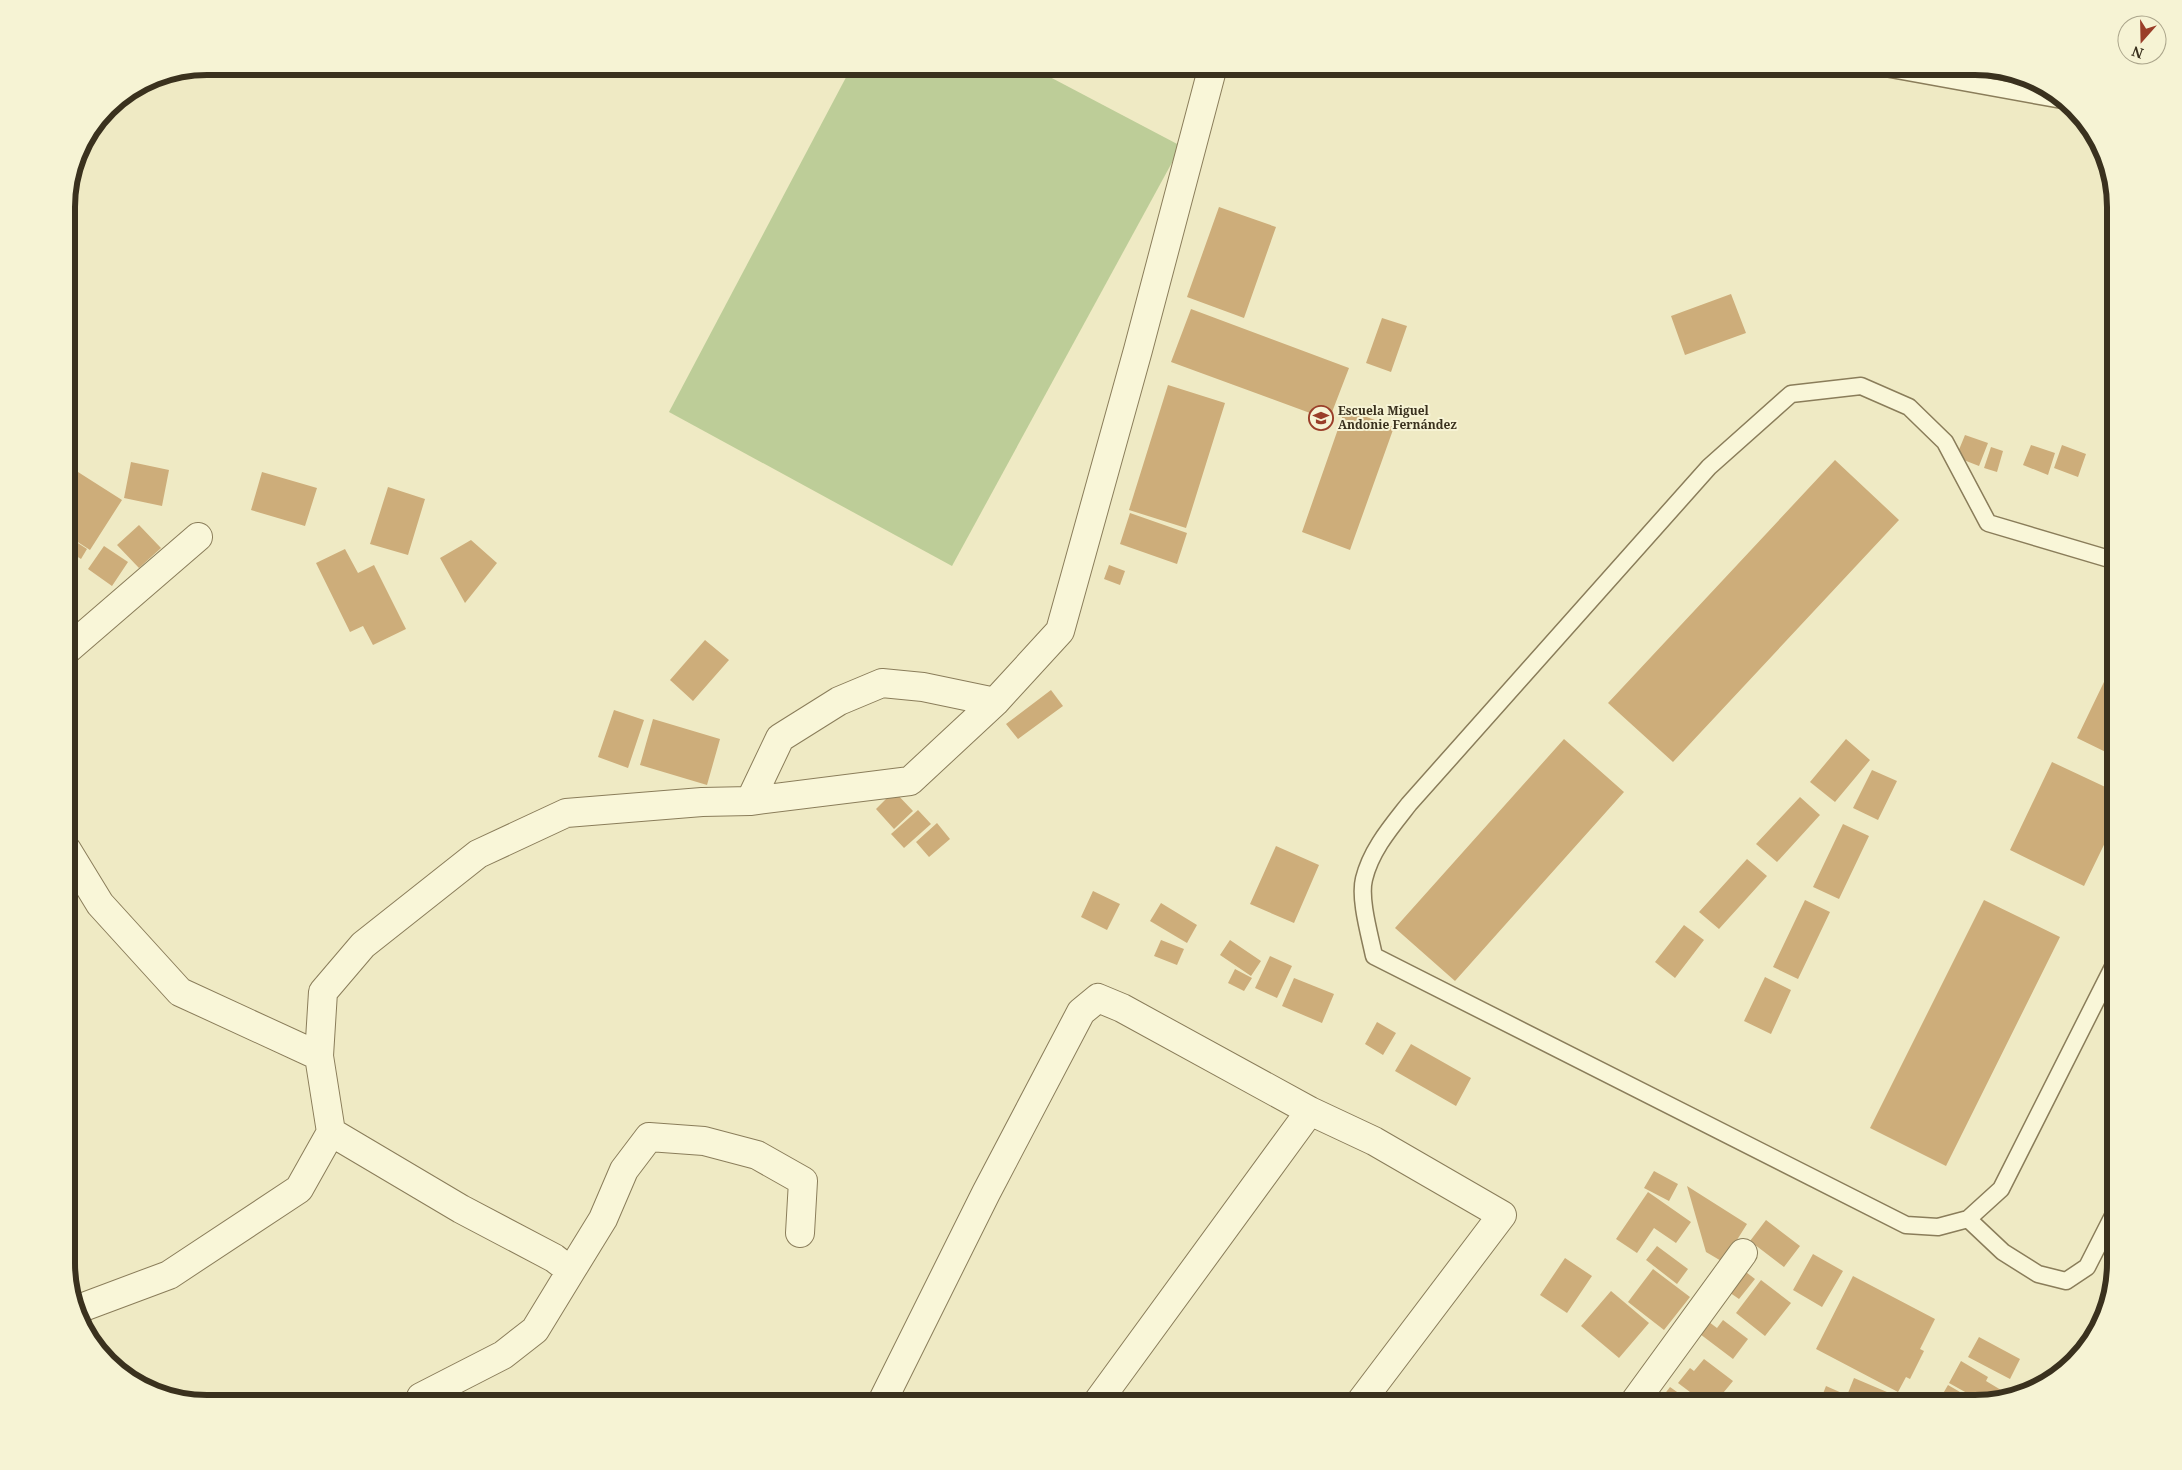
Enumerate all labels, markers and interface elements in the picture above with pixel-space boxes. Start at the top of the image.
north arrow [2117,15,2167,65]
text: N [2129,42,2146,64]
place label: Escuela Miguel Andonie Fernández [1338,402,1457,433]
school or university icon: Escuela Miguel Andonie Fernández [1308,405,1334,431]

